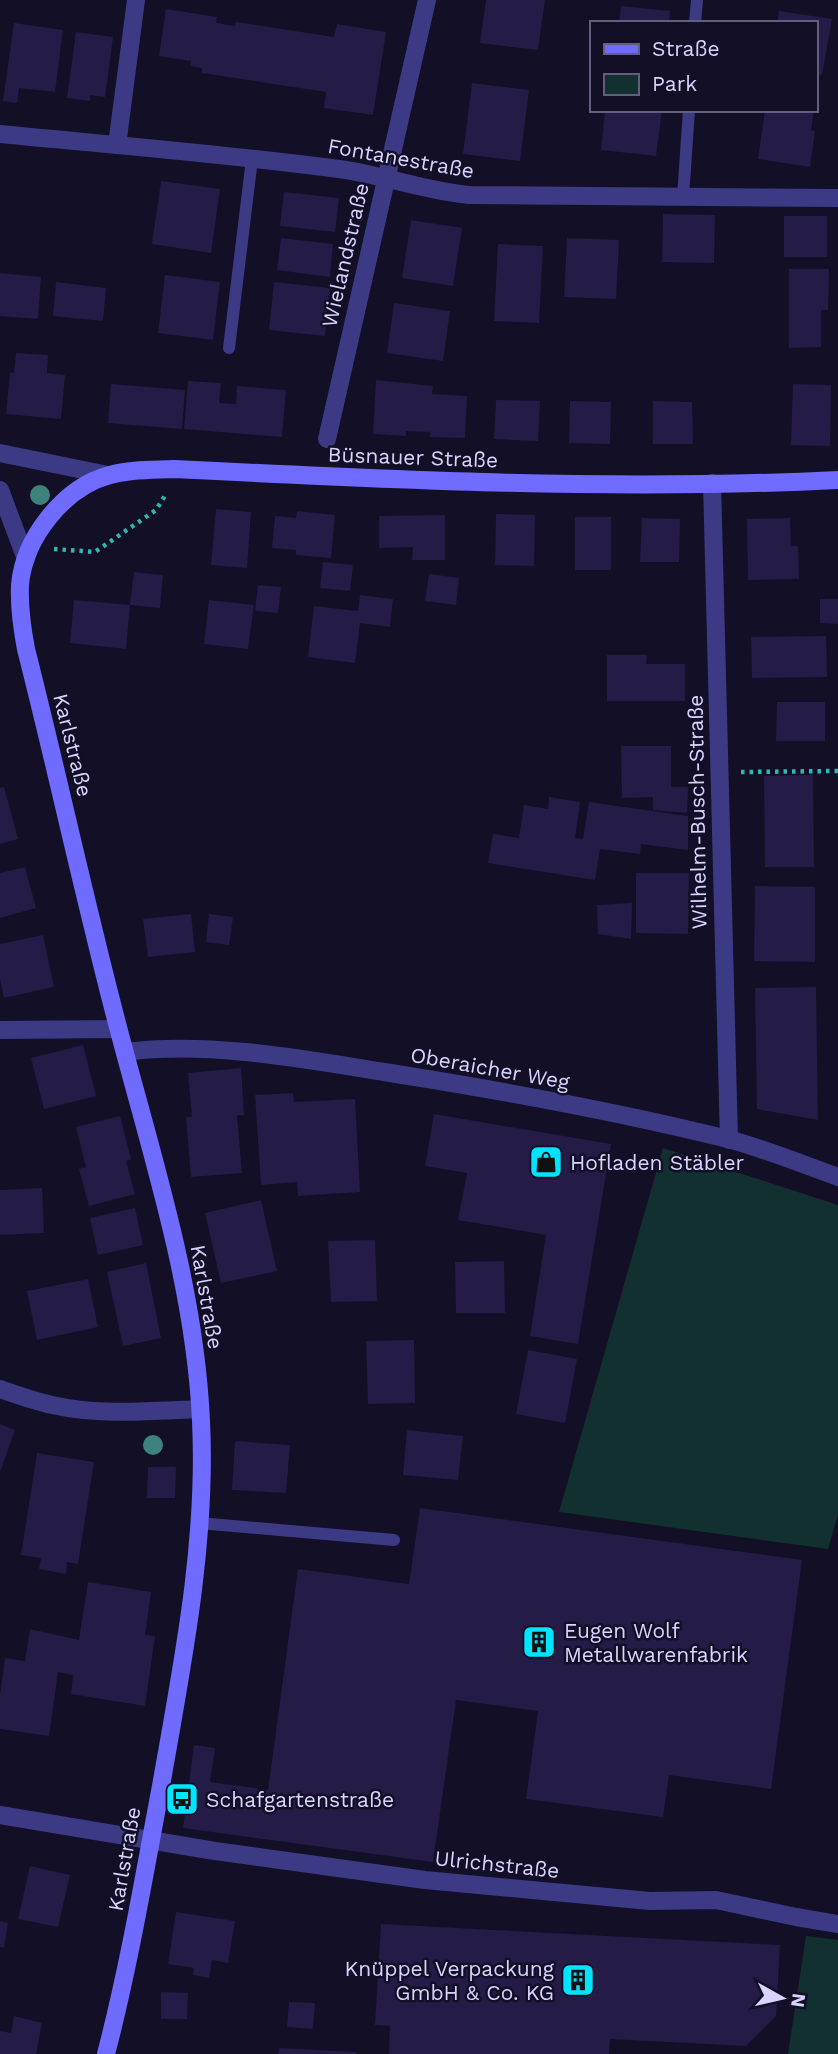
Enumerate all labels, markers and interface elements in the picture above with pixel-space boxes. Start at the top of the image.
legend [590,21,817,112]
text: Straße [652,36,720,61]
text: Park [652,71,697,96]
street label: Fontanestraße [326,133,476,183]
street label: Wielandstraße [316,180,374,330]
street label: Büsnauer Straße [327,442,499,472]
street label: Karlstraße [48,691,98,799]
street label: Wilhelm-Busch-Straße [682,694,712,930]
street label: Oberaicher Weg [409,1042,572,1094]
shop icon: Hofladen Stäbler [527,1143,565,1181]
place label: Hofladen Stäbler [570,1150,745,1175]
street label: Karlstraße [186,1243,228,1351]
place label: Eugen Wolf Metallwarenfabrik [564,1618,748,1667]
building icon: Eugen Wolf Metallwarenfabrik [520,1623,558,1661]
bus stop icon: Schafgartenstraße [163,1780,201,1818]
place label: Schafgartenstraße [206,1787,394,1812]
street label: Karlstraße [103,1805,145,1913]
street label: Ulrichstraße [433,1845,561,1883]
place label: Knüppel Verpackung GmbH & Co. KG [345,1956,555,2005]
building icon: Knüppel Verpackung GmbH & Co. KG [559,1961,597,1999]
north arrow [747,1963,817,2033]
text: N [786,1992,811,2009]

